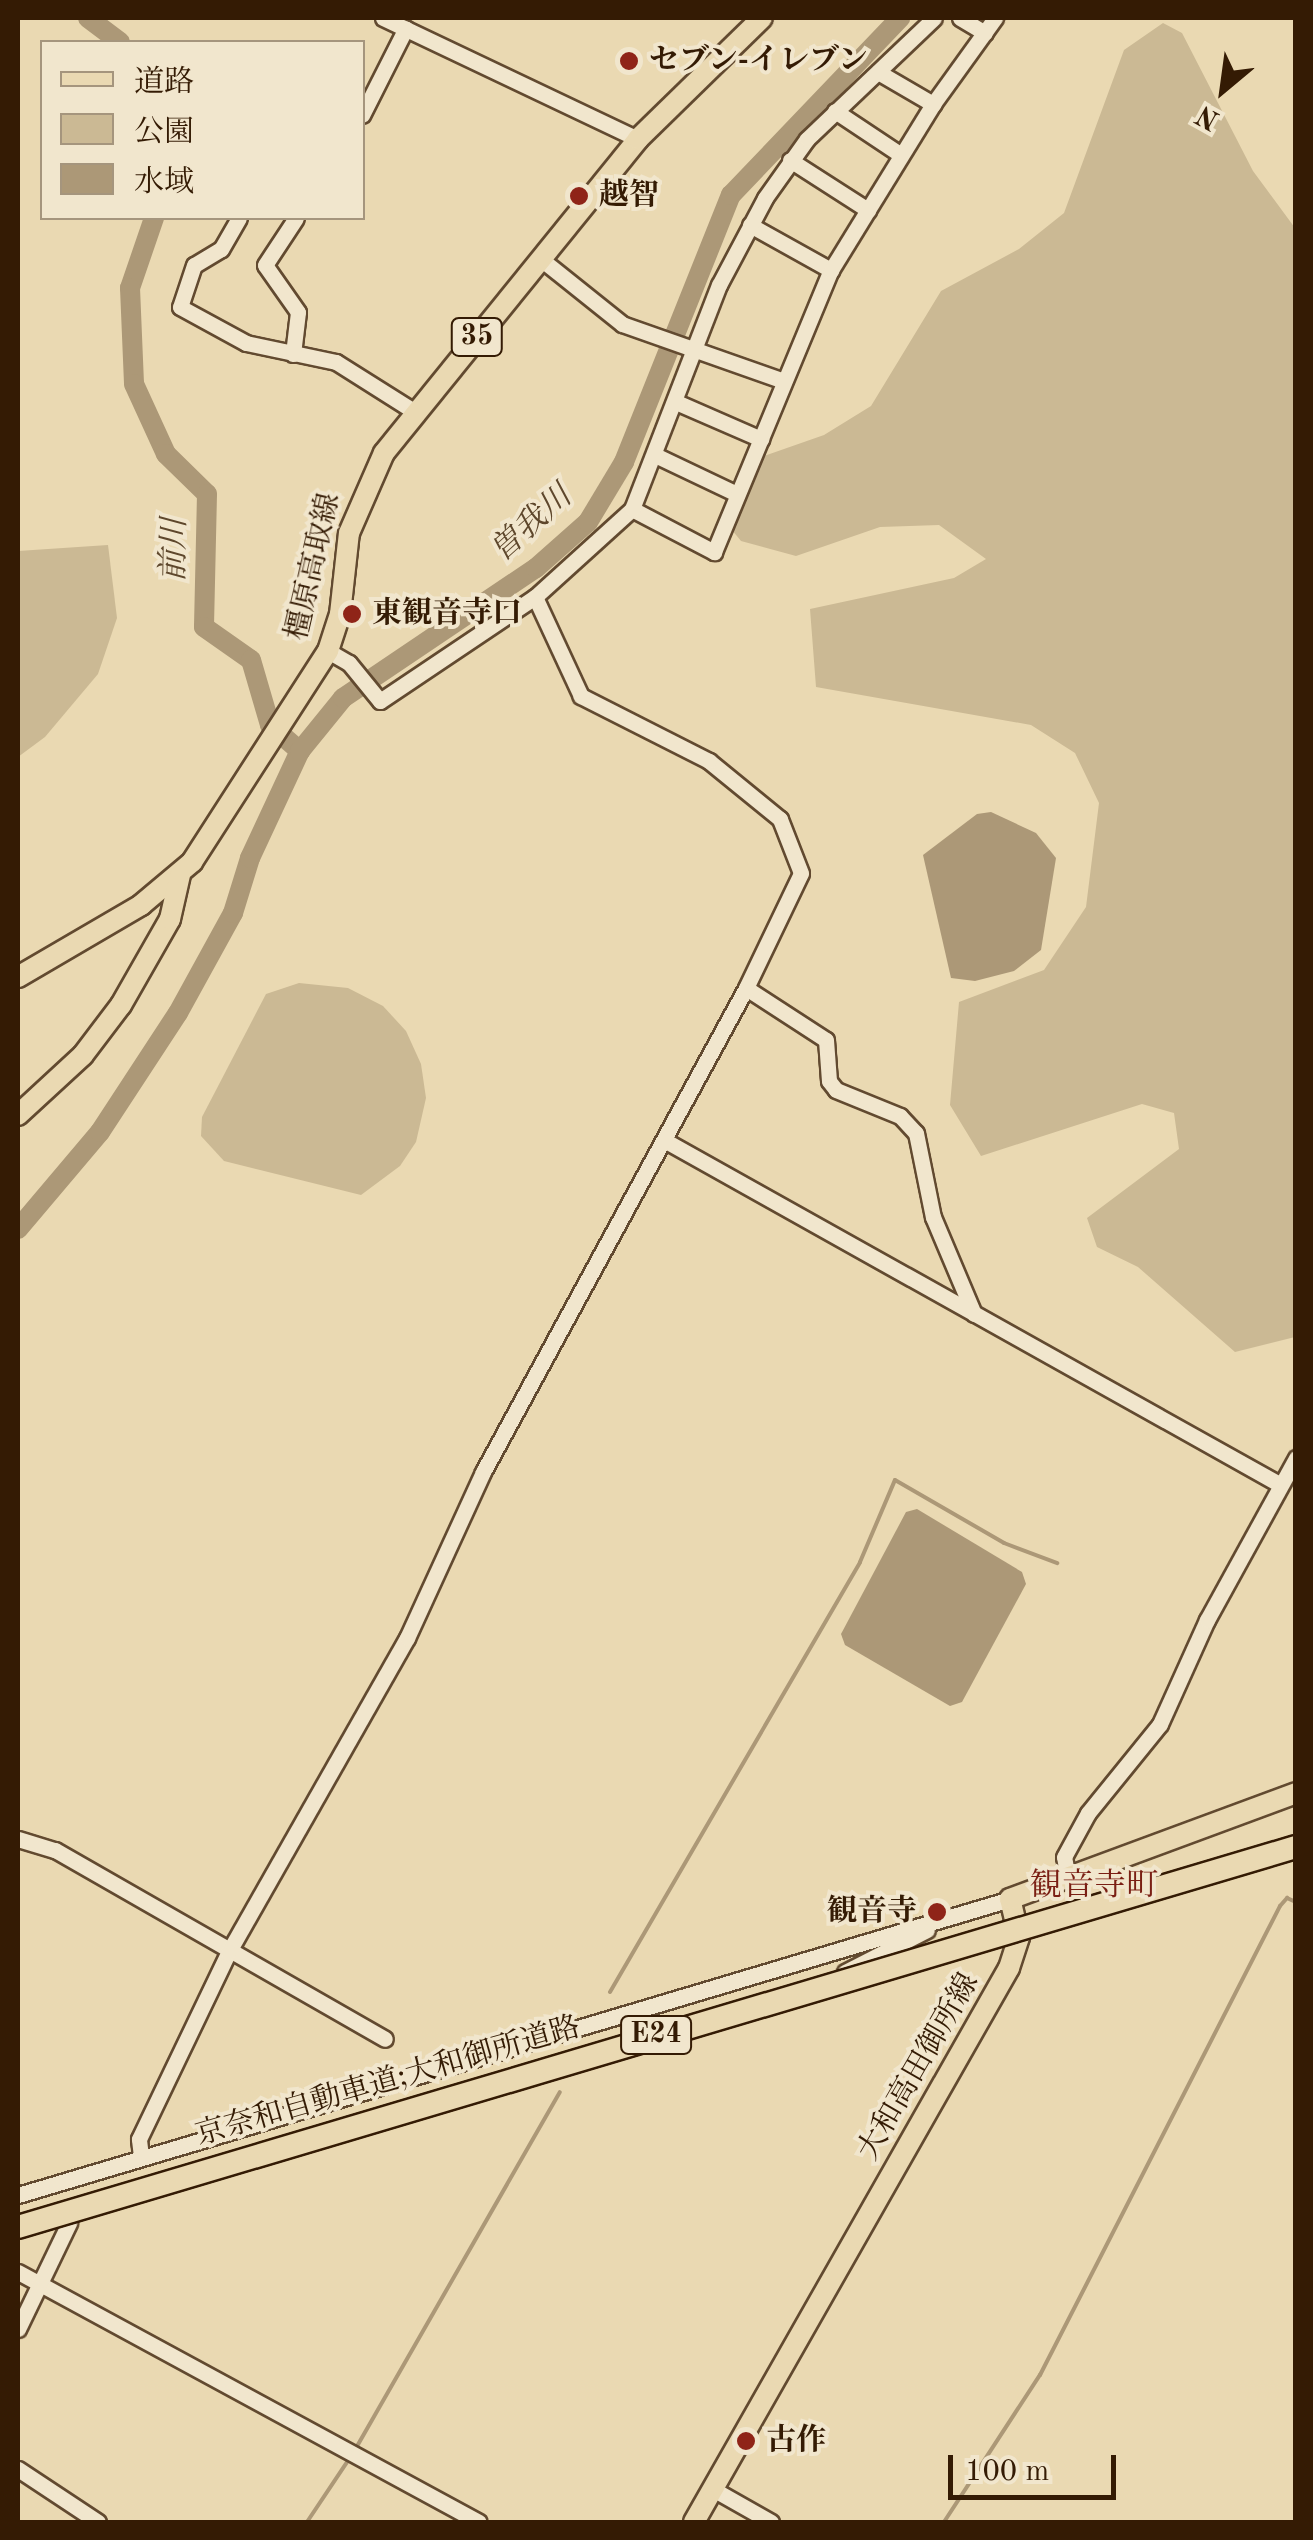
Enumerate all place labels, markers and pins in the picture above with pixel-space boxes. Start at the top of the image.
place label: セブン-イレブン [649,43,870,79]
marker: セブン-イレブン [618,50,640,72]
place label: 越智 [599,178,659,214]
marker: 越智 [568,185,590,207]
place label: 東観音寺口 [372,596,522,632]
marker: 東観音寺口 [341,603,363,625]
place label: 観音寺 [827,1894,917,1930]
marker: 観音寺 [926,1901,948,1923]
place label: 古作 [766,2423,826,2459]
marker: 古作 [735,2430,757,2452]

